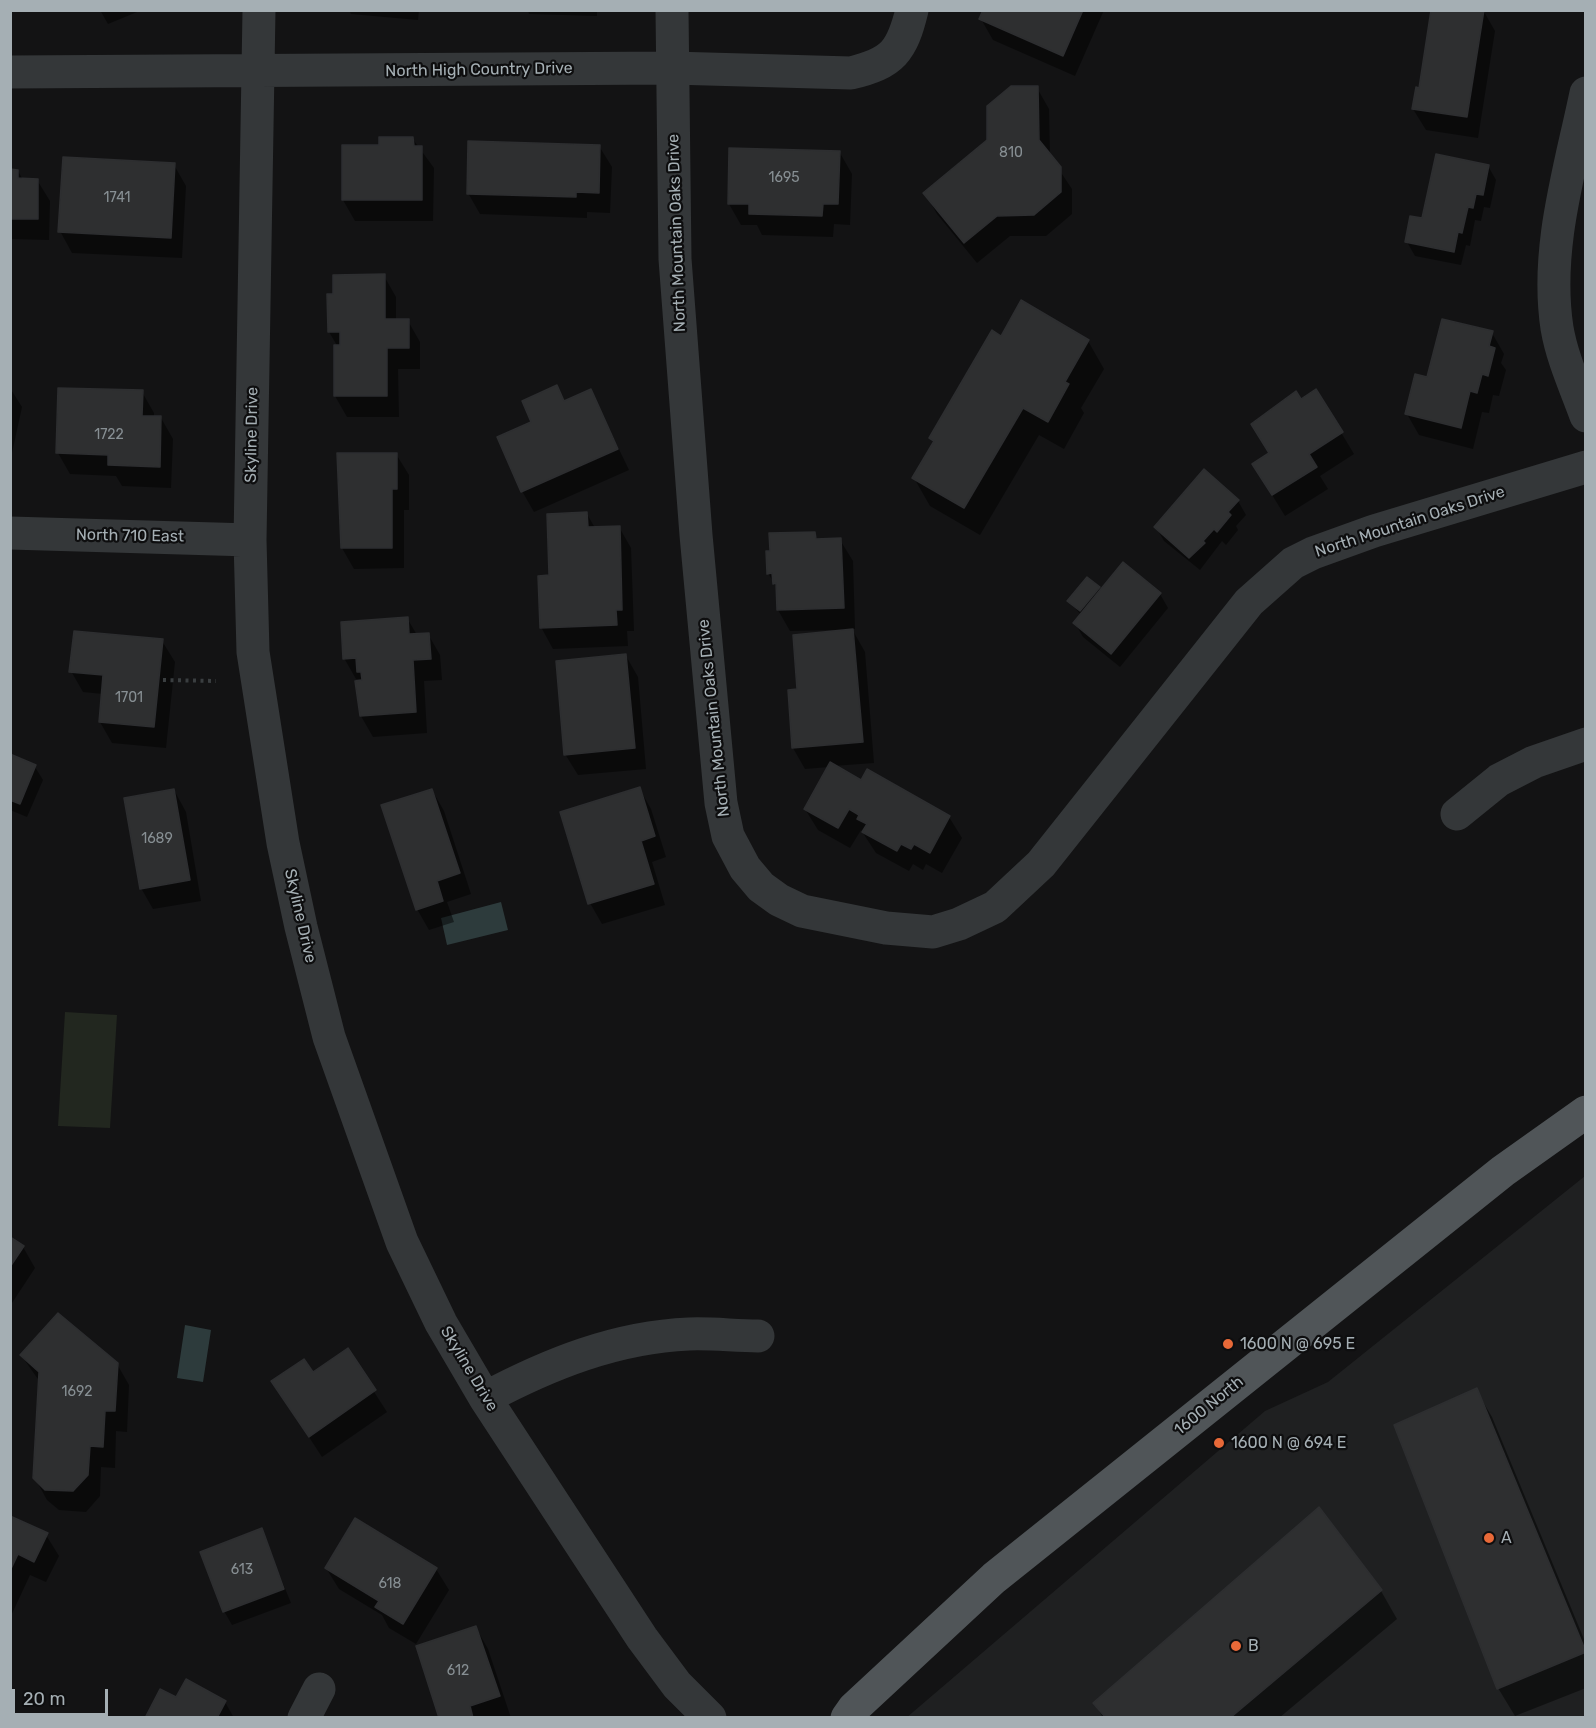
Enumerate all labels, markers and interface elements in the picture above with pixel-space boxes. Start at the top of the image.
street label: North High Country Drive [385,59,573,81]
street label: North Mountain Oaks Drive [664,134,690,332]
house number: 810 [999,145,1023,161]
house number: 1695 [768,170,800,186]
house number: 1741 [103,190,131,206]
street label: Skyline Drive [242,387,262,483]
house number: 1722 [94,427,124,443]
street label: North Mountain Oaks Drive [1313,482,1507,562]
street label: North 710 East [76,525,184,547]
street label: North Mountain Oaks Drive [694,618,734,818]
house number: 1701 [115,690,143,706]
house number: 1689 [141,831,173,847]
street label: Skyline Drive [280,867,320,965]
street label: Skyline Drive [436,1323,502,1415]
place label: 1600 N @ 695 E [1240,1334,1355,1354]
marker: 1600 N @ 695 E [1221,1337,1235,1351]
street label: 1600 North [1171,1372,1247,1440]
house number: 1692 [62,1384,92,1400]
place label: 1600 N @ 694 E [1231,1433,1346,1453]
marker: 1600 N @ 694 E [1212,1436,1226,1450]
place label: A [1501,1528,1512,1548]
marker: A [1482,1531,1496,1545]
house number: 613 [231,1562,253,1578]
house number: 618 [378,1576,402,1592]
place label: B [1248,1636,1259,1656]
marker: B [1229,1639,1243,1653]
house number: 612 [447,1663,469,1679]
scale bar [15,1677,111,1715]
text: 20 m [23,1688,65,1710]

